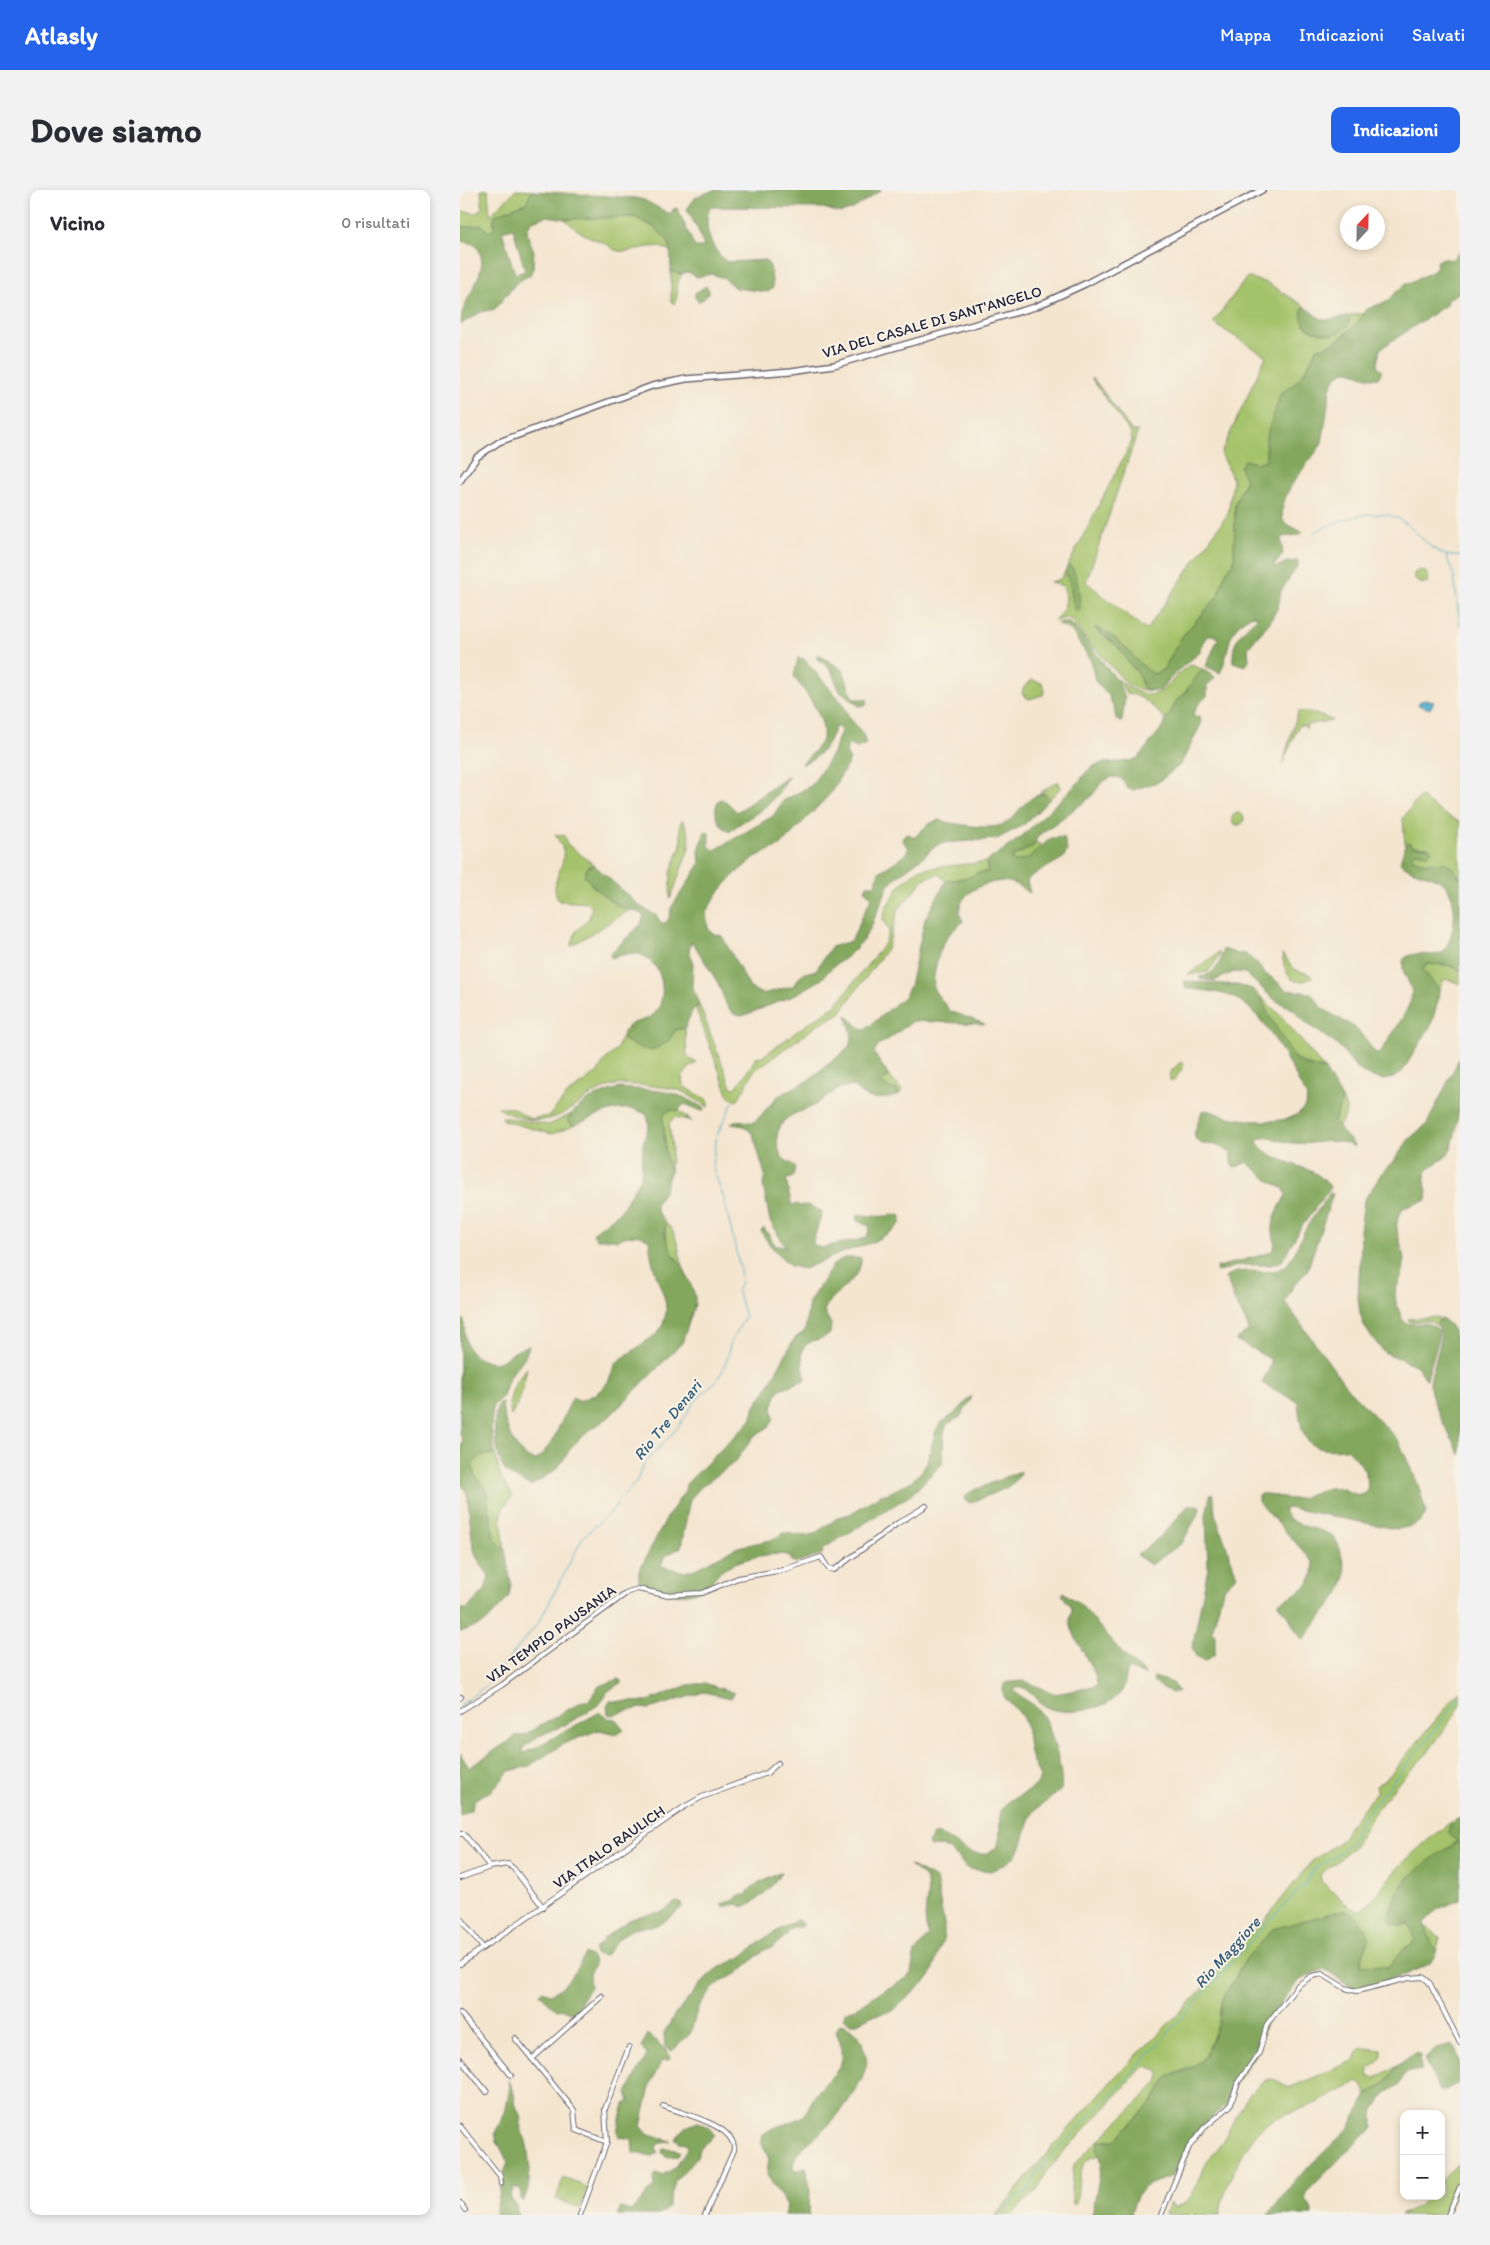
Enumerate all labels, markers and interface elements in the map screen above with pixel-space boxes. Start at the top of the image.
text: Atlasly [25,21,98,50]
text: Mappa [1220,24,1271,46]
text: Indicazioni [1299,24,1384,46]
text: Salvati [1412,24,1465,46]
button: Indicazioni [1331,107,1460,153]
text: Dove siamo [30,109,202,151]
north arrow [1340,205,1385,250]
text: Vicino [50,210,105,235]
text: 0 risultati [341,213,410,232]
street label: VIA DEL CASALE DI SANT'ANGELO [820,282,1044,362]
water label: Rio Tre Denari [629,1375,707,1464]
street label: VIA TEMPIO PAUSANIA [483,1581,620,1687]
street label: VIA ITALO RAULICH [549,1802,669,1892]
water label: Rio Maggiore [1190,1912,1265,1992]
map controls [1400,2110,1445,2200]
button: + [1400,2110,1445,2155]
button: − [1400,2155,1445,2200]

